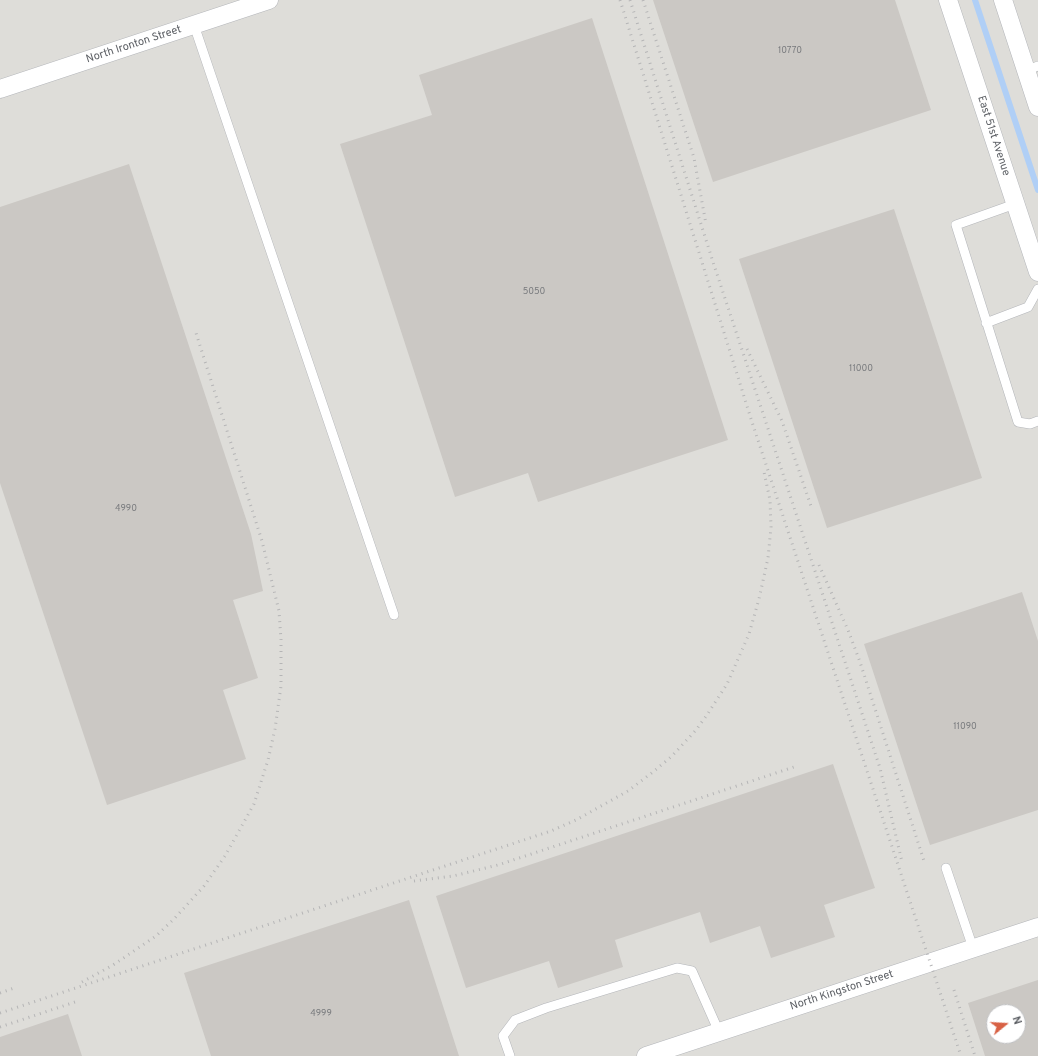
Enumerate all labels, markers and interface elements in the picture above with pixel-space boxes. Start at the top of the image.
street label: North Ironton Street [85,23,183,67]
house number: 10770 [778,46,802,56]
street label: East 51st Avenue [974,94,1012,178]
house number: 5050 [523,287,545,297]
house number: 11000 [849,364,873,374]
house number: 4990 [115,504,137,514]
house number: 11090 [953,722,977,732]
street label: North Kingston Street [789,968,895,1014]
north arrow [986,1004,1026,1044]
house number: 4999 [310,1009,332,1019]
text: N [1009,1015,1024,1027]

